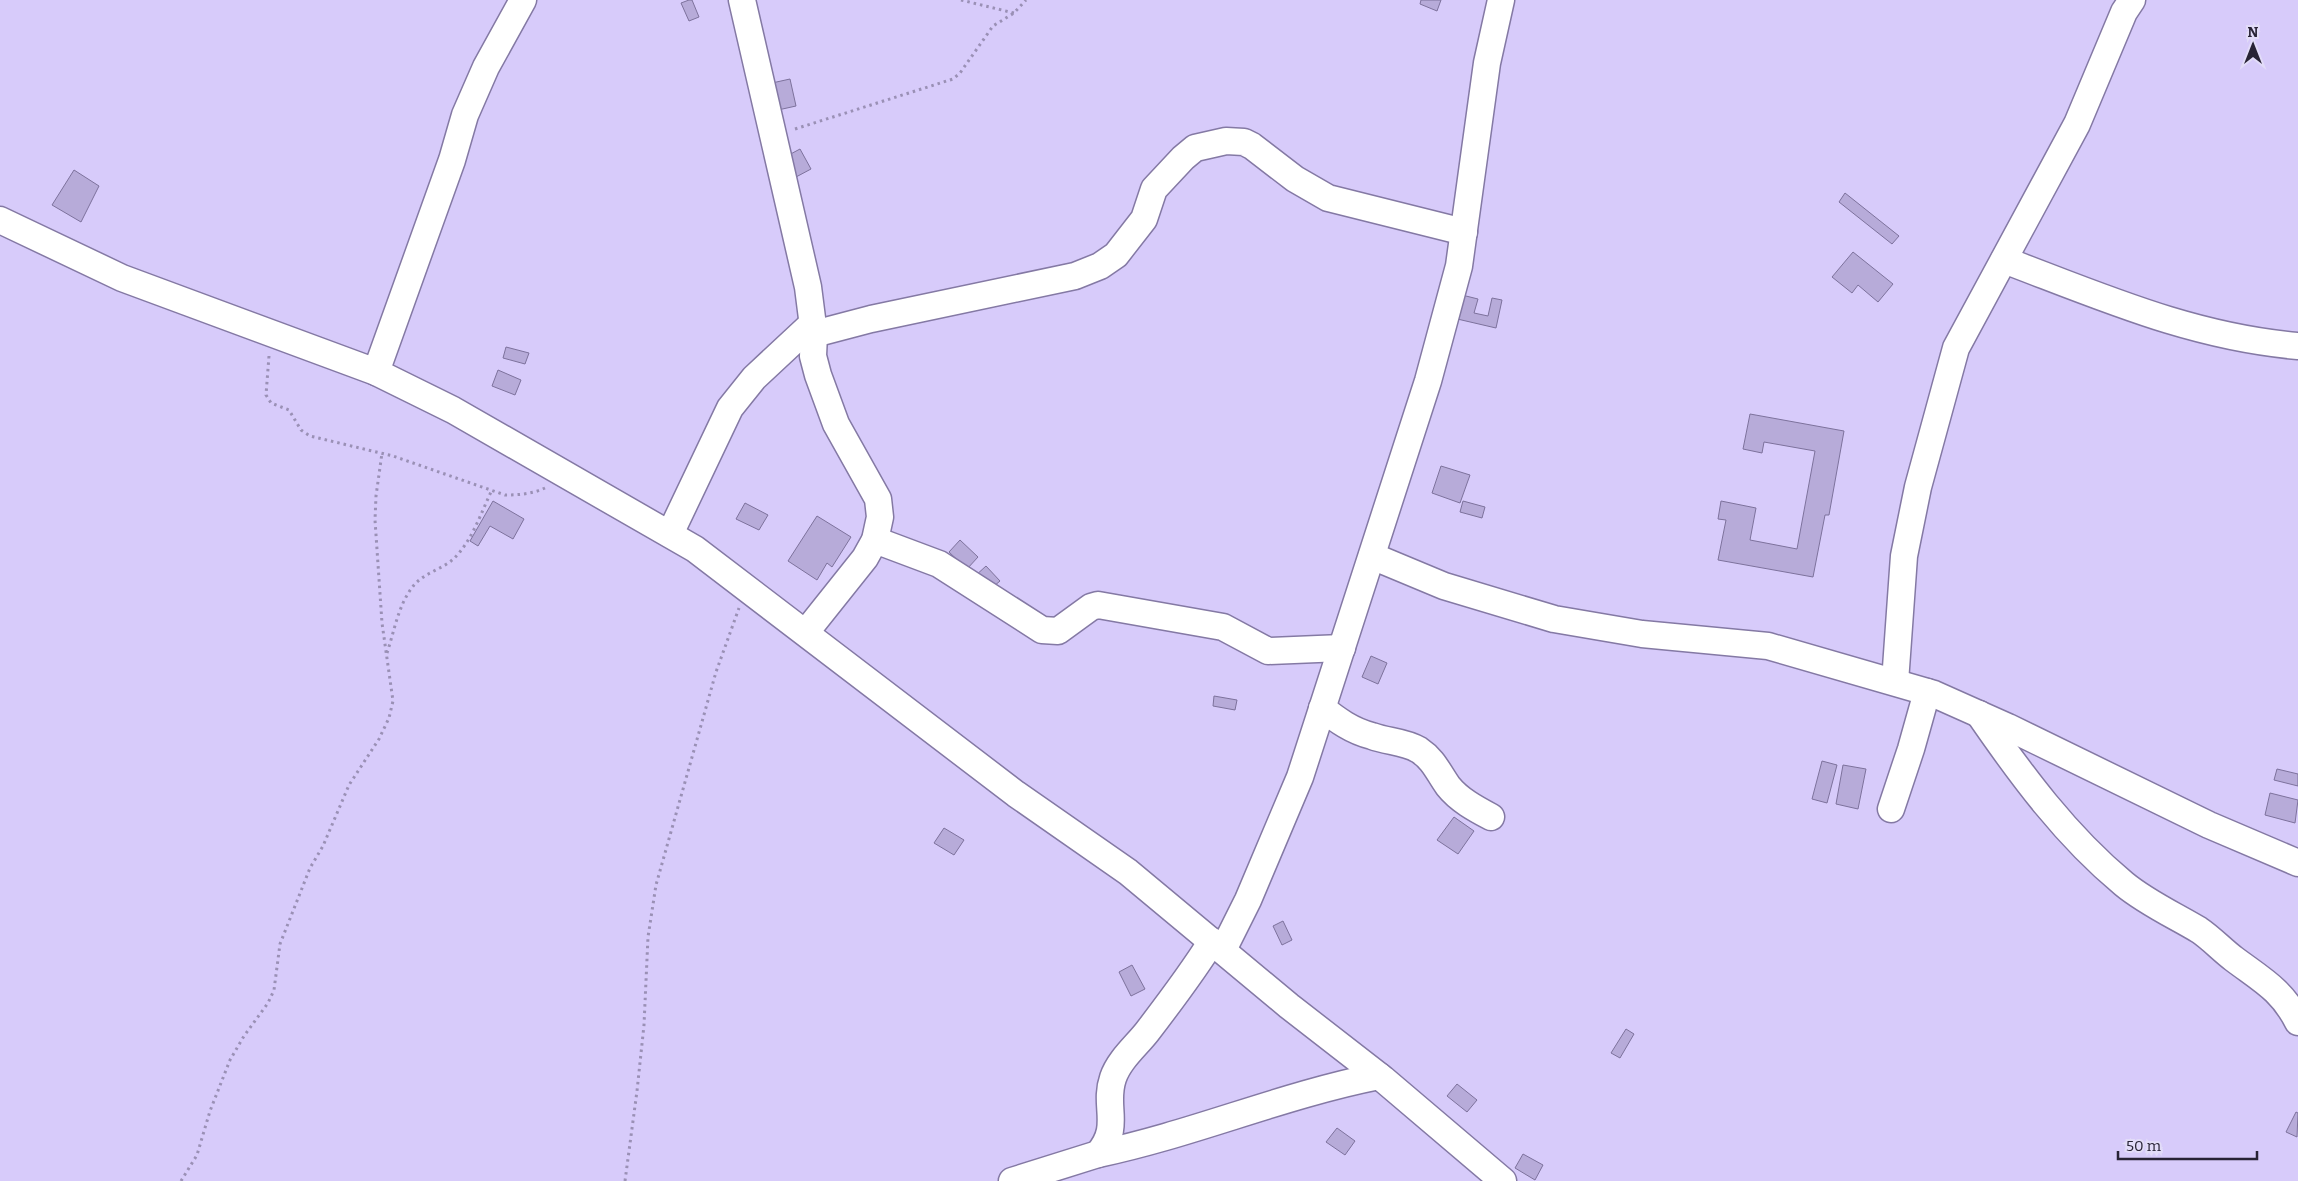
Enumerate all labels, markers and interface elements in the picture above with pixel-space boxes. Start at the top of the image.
north arrow [2228,20,2278,70]
text: N [2248,24,2259,41]
scale bar [2118,1128,2257,1160]
text: 50 m [2126,1137,2162,1155]

